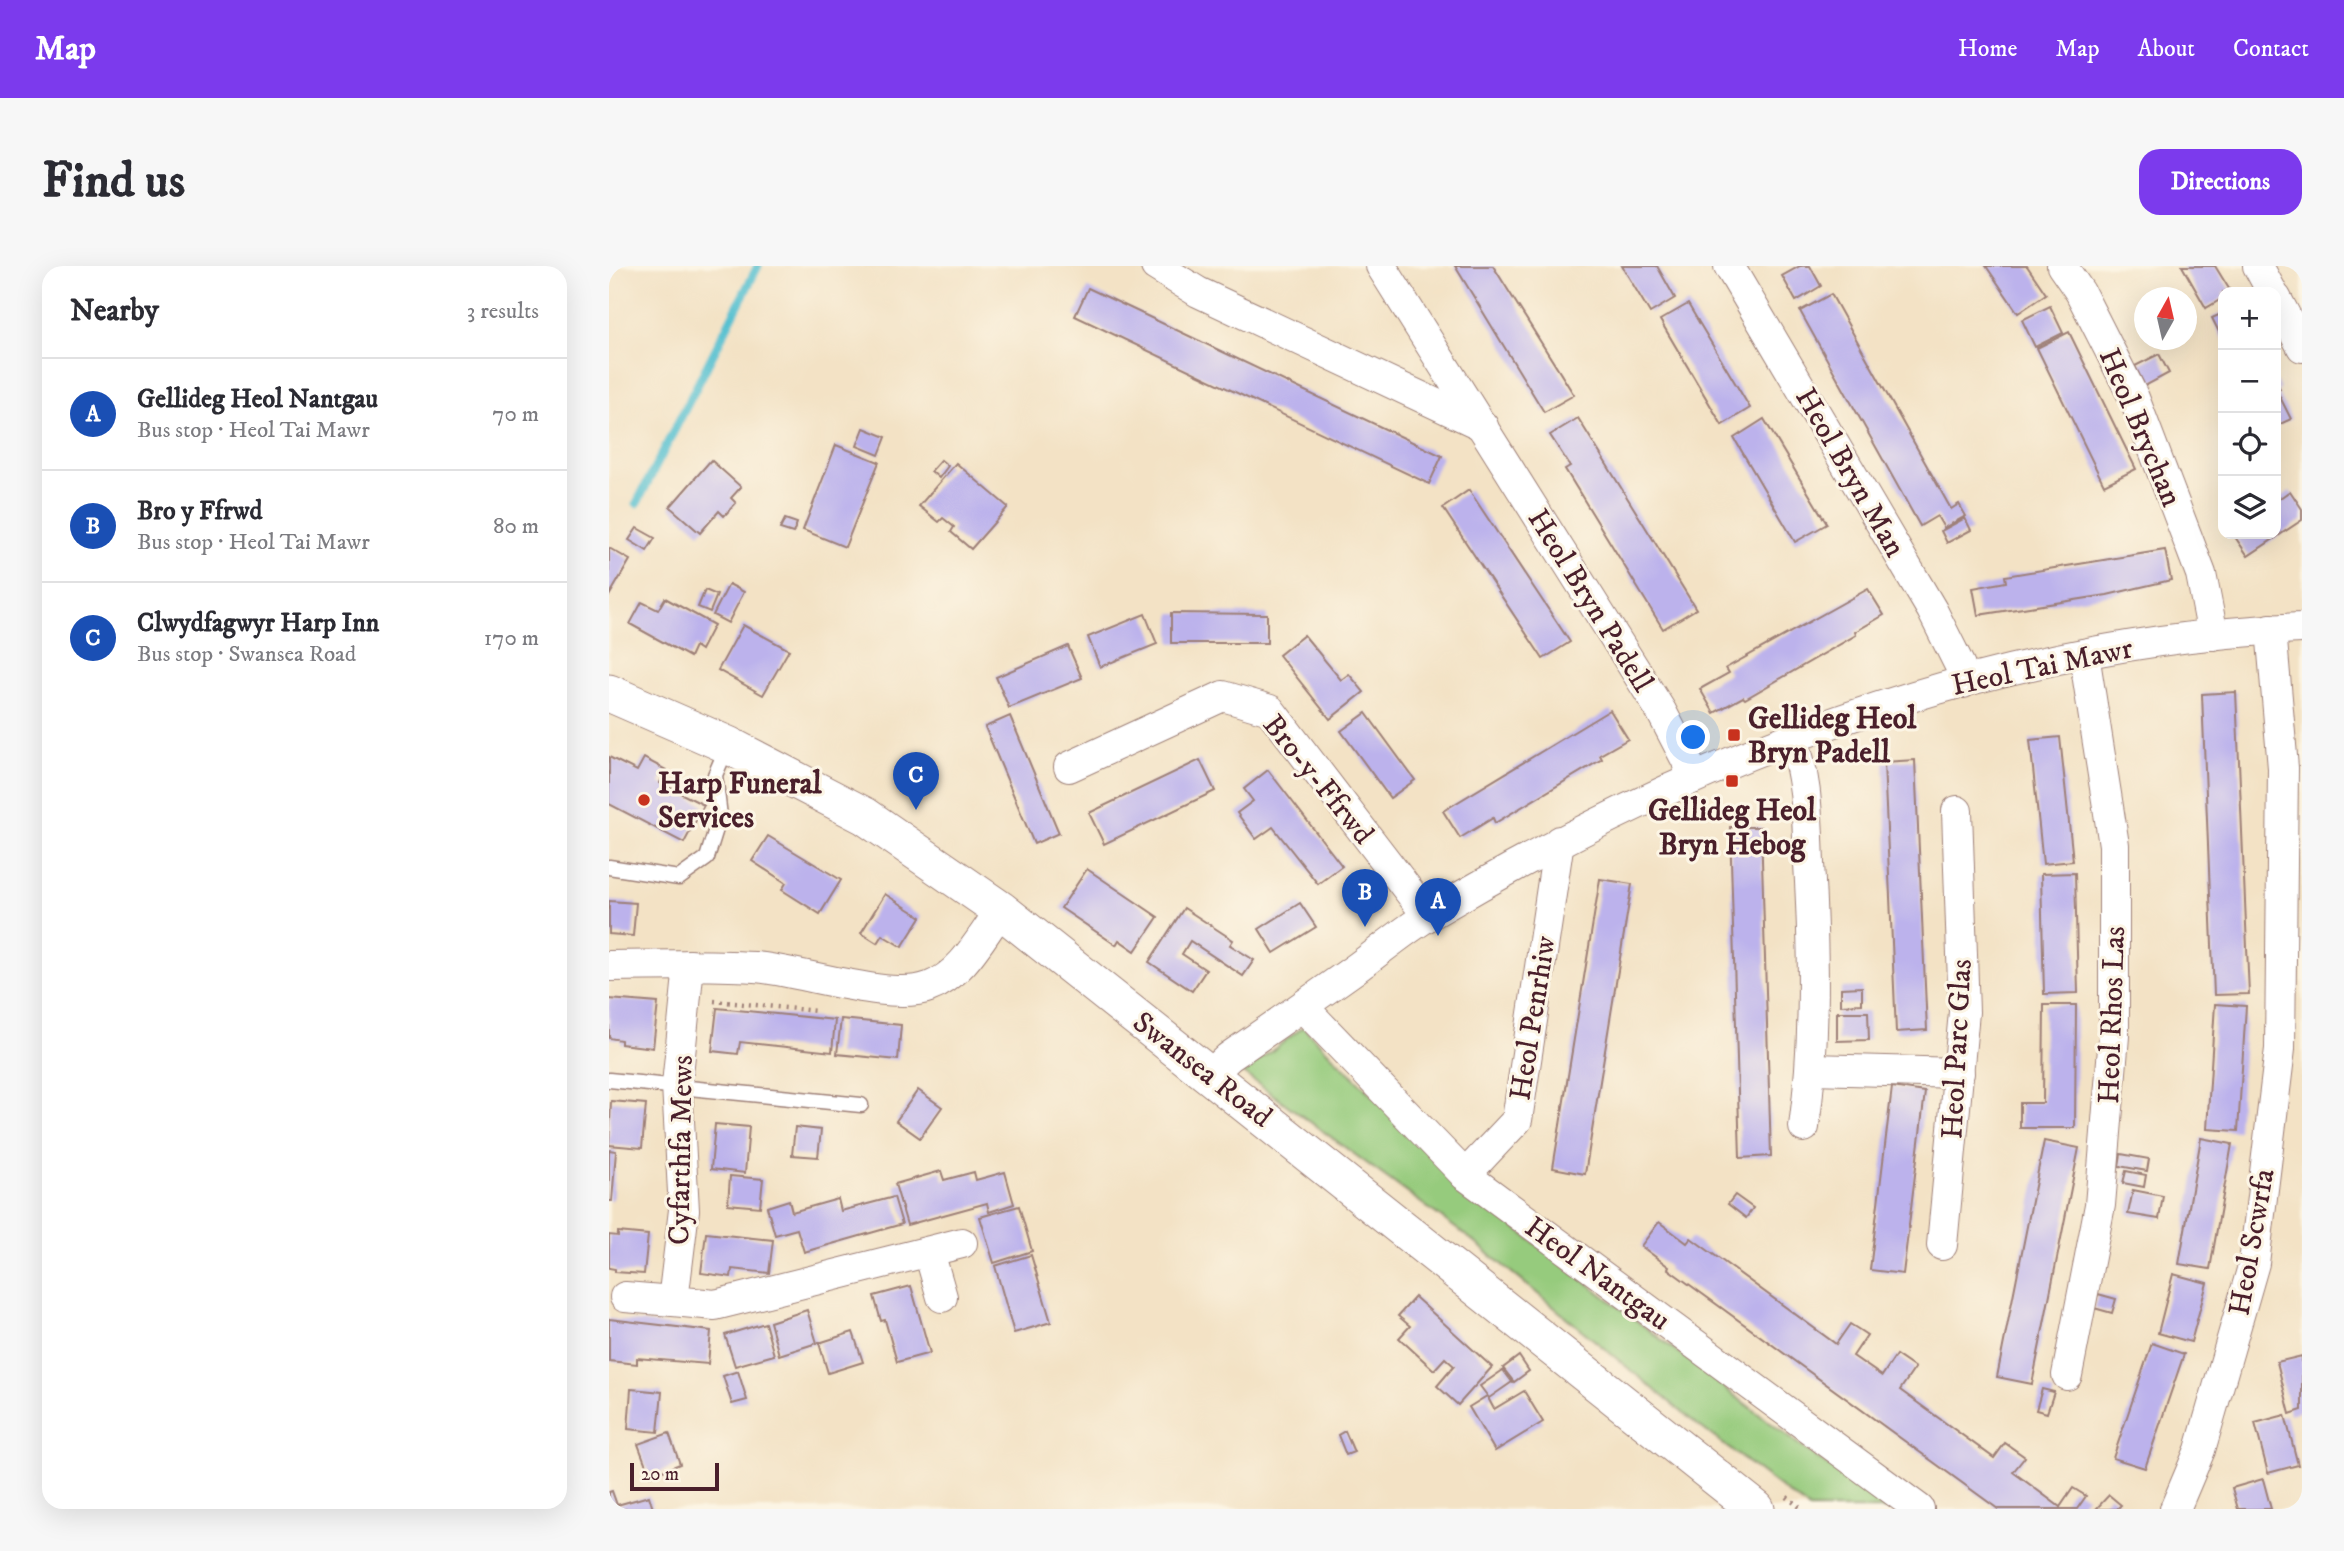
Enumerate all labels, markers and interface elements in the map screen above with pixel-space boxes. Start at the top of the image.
text: Map [35,29,96,70]
text: Home [1958,34,2017,64]
text: Map [2055,34,2100,64]
text: About [2138,34,2195,64]
text: Contact [2233,34,2309,64]
button: Directions [2139,149,2302,215]
text: Find us [42,151,185,213]
north arrow [2134,287,2197,350]
map controls [2218,287,2281,539]
button: + [2218,287,2281,350]
text: Nearby [70,293,159,330]
text: 3 results [467,297,539,326]
street label: Heol Brychan [2090,343,2190,513]
button: − [2218,350,2281,413]
street label: Heol Bryn Man [1786,382,1913,564]
text: Gellideg Heol Nantgau [137,383,378,416]
text: A [86,400,100,429]
text: 70 m [492,400,539,429]
button: locate [2218,413,2281,476]
text: Bus stop · Heol Tai Mawr [137,416,370,445]
button: layers [2218,476,2281,539]
text: Bro y Ffrwd [137,495,262,528]
street label: Heol Bryn Padell [1519,502,1661,699]
text: B [86,512,100,541]
text: 80 m [493,512,539,541]
text: Bus stop · Heol Tai Mawr [137,528,370,557]
text: Clwydfagwyr Harp Inn [137,607,379,640]
text: C [85,624,101,653]
text: 170 m [484,624,539,653]
street label: Heol Tai Mawr [1948,630,2136,705]
text: Bus stop · Swansea Road [137,640,356,669]
place label: Gellideg Heol Bryn Padell [1748,701,1917,772]
street label: Bro-y-Ffrwd [1254,708,1381,852]
your location [1676,720,1710,754]
marker: Gellideg Heol Bryn Padell [1726,727,1742,743]
pin: C [893,752,939,810]
place label: Harp Funeral Services [658,766,823,837]
marker: Gellideg Heol Bryn Hebog [1724,773,1740,789]
marker: Harp Funeral Services [636,792,652,808]
place label: Gellideg Heol Bryn Hebog [1648,793,1817,864]
pin: B [1342,869,1388,927]
pin: A [1415,878,1461,936]
street label: Heol Rhos Las [2091,925,2134,1105]
street label: Heol Penrhiw [1502,933,1565,1103]
street label: Heol Parc Glas [1934,958,1981,1140]
street label: Swansea Road [1125,1004,1279,1136]
street label: Cyfarthfa Mews [661,1055,702,1245]
street label: Heol Scwrfa [2221,1166,2284,1319]
street label: Heol Nantgau [1517,1209,1677,1339]
scale bar [630,1460,719,1492]
text: 20 m [641,1463,679,1486]

